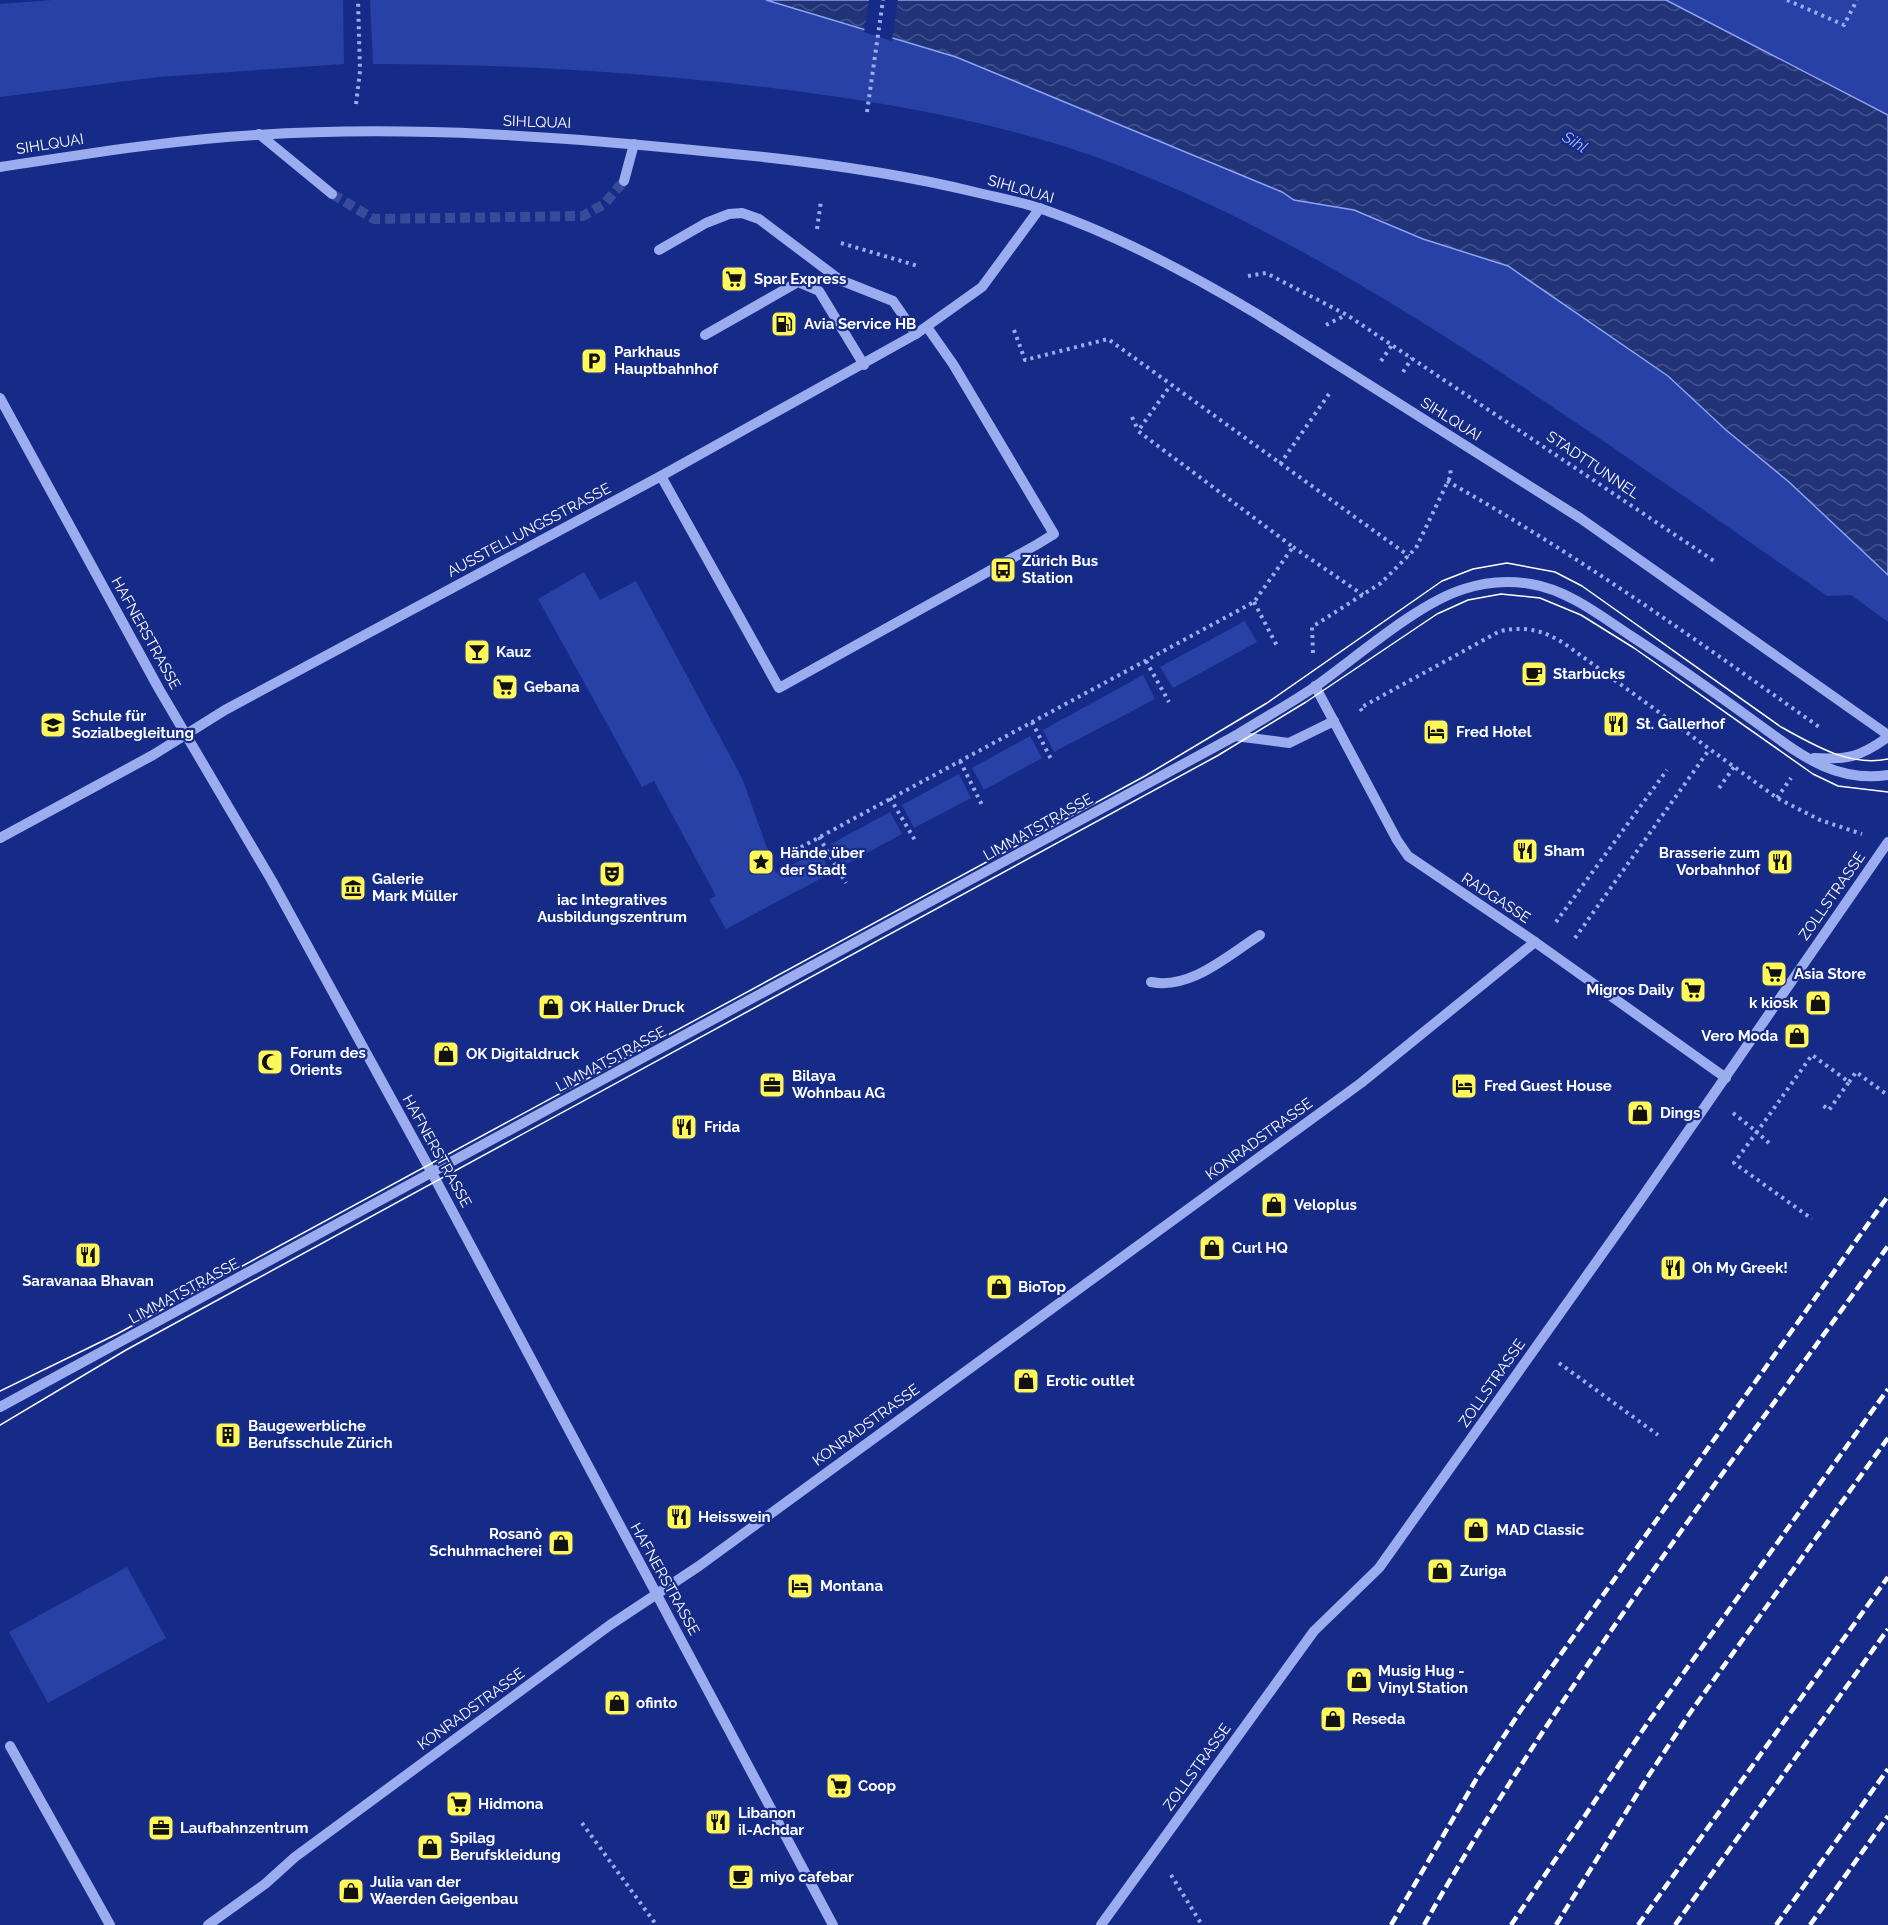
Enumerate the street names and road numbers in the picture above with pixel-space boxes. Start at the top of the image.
street label: SIHLQUAI [503,112,571,132]
street label: SIHLQUAI [15,130,85,158]
street label: SIHLQUAI [986,171,1056,207]
street label: SIHLQUAI [1417,393,1485,445]
street label: STADTTUNNEL [1543,427,1643,503]
street label: AUSSTELLUNGSSTRASSE [444,479,614,581]
street label: HAFNERSTRASSE [108,574,184,692]
street label: LIMMATSTRASSE [980,789,1096,865]
street label: ZOLLSTRASSE [1795,849,1869,943]
street label: RADGASSE [1458,869,1534,927]
street label: LIMMATSTRASSE [553,1022,669,1096]
street label: HAFNERSTRASSE [399,1092,475,1210]
street label: KONRADSTRASSE [1202,1094,1316,1184]
street label: LIMMATSTRASSE [126,1254,242,1328]
street label: ZOLLSTRASSE [1455,1336,1529,1430]
street label: KONRADSTRASSE [809,1380,923,1470]
street label: HAFNERSTRASSE [627,1520,703,1638]
street label: KONRADSTRASSE [414,1664,528,1754]
street label: ZOLLSTRASSE [1159,1720,1235,1814]

